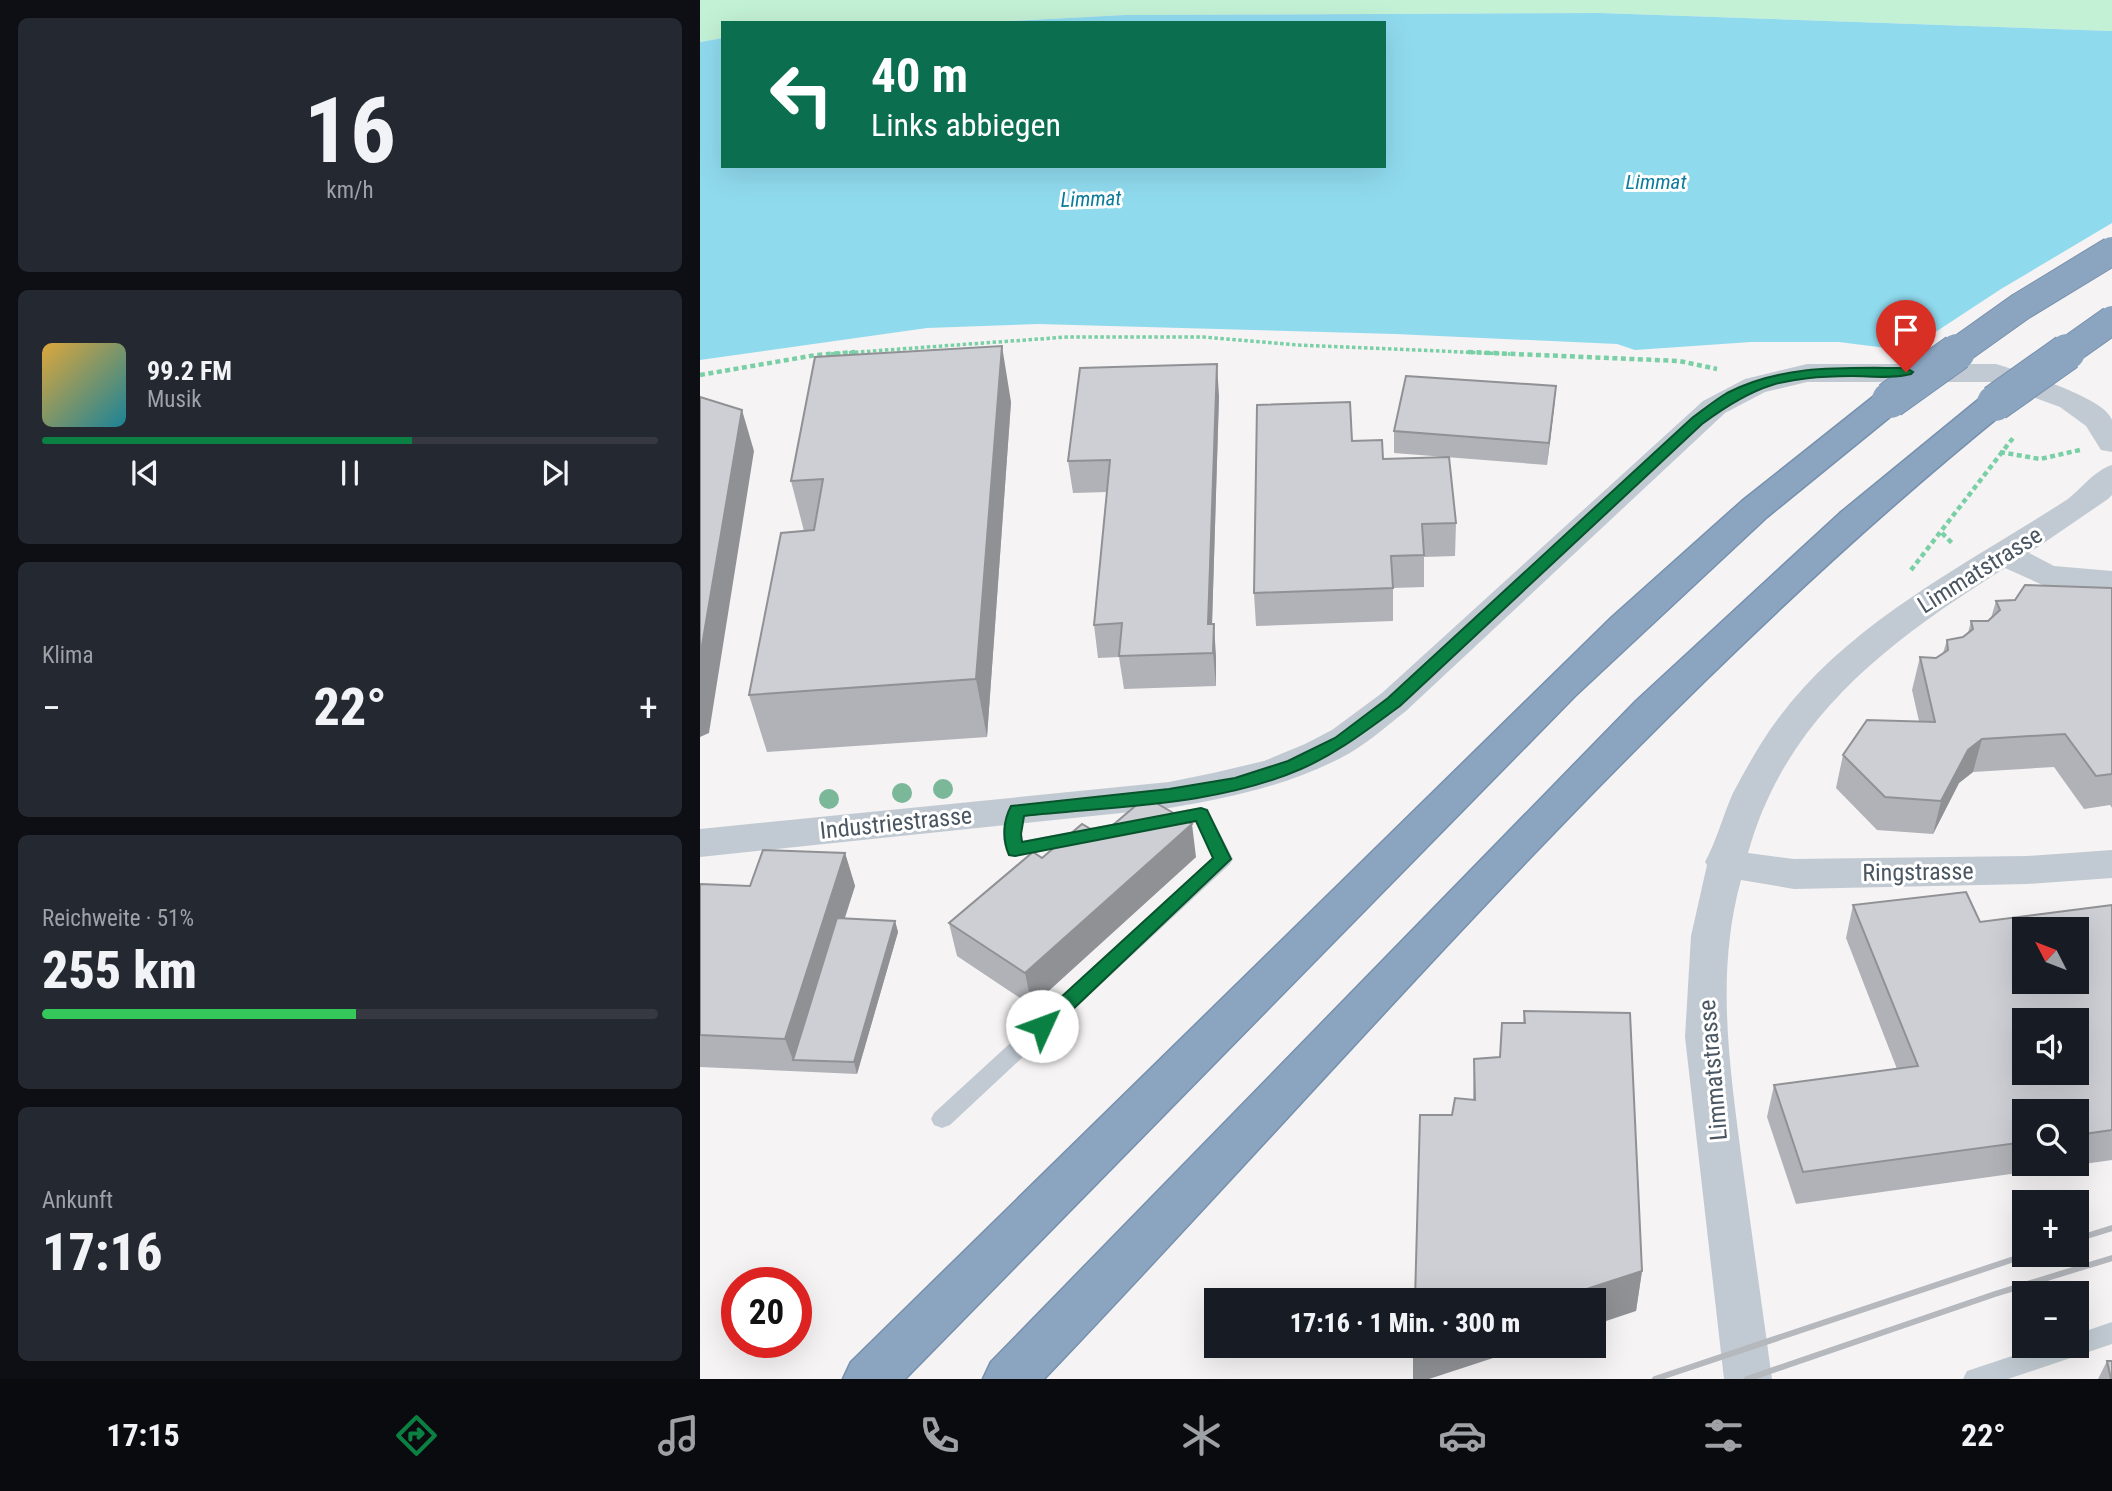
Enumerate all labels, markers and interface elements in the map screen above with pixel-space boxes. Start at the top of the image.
text: 40 m [871,47,968,104]
icon: left [756,49,847,140]
text: 16 [304,78,396,184]
text: Links abbiegen [871,106,1061,144]
water label: Limmat [1626,170,1687,194]
text: km/h [326,177,374,204]
water label: Limmat [1060,186,1123,212]
pin [1876,300,1936,372]
icon: arrive [1887,311,1925,349]
text: 99.2 FM [147,356,232,386]
text: Musik [147,386,202,413]
icon: previous [126,454,164,492]
icon: pause [331,454,369,492]
icon: next [536,454,574,492]
street label: Limmatstrasse [1913,521,2047,619]
text: Klima [42,642,93,669]
text: 22° [313,677,387,738]
text: − [42,686,61,730]
text: + [639,686,658,730]
street label: Industriestrasse [819,801,973,845]
street label: Ringstrasse [1862,857,1974,887]
text: Reichweite · 51% [42,905,194,932]
north arrow [2012,917,2090,994]
map controls [2012,917,2089,1358]
text: 255 km [42,940,197,1001]
position arrow [1005,989,1079,1063]
street label: Limmatstrasse [1693,998,1733,1142]
button: sound [2012,1008,2089,1085]
button: search [2012,1099,2089,1176]
text: Ankunft [42,1187,113,1214]
button: + [2012,1190,2089,1267]
text: 17:16 [42,1222,162,1283]
speed limit sign: 20 [721,1267,812,1358]
button: − [2012,1281,2089,1358]
text: 17:16 · 1 Min. · 300 m [1290,1308,1520,1338]
icon: directions [392,1411,441,1460]
icon: music [654,1411,703,1460]
icon: phone [915,1411,964,1460]
icon: climate [1177,1411,1226,1460]
icon: car [1438,1411,1487,1460]
icon: filters [1699,1411,1748,1460]
text: 17:15 [106,1416,180,1454]
text: 22° [1961,1416,2006,1454]

